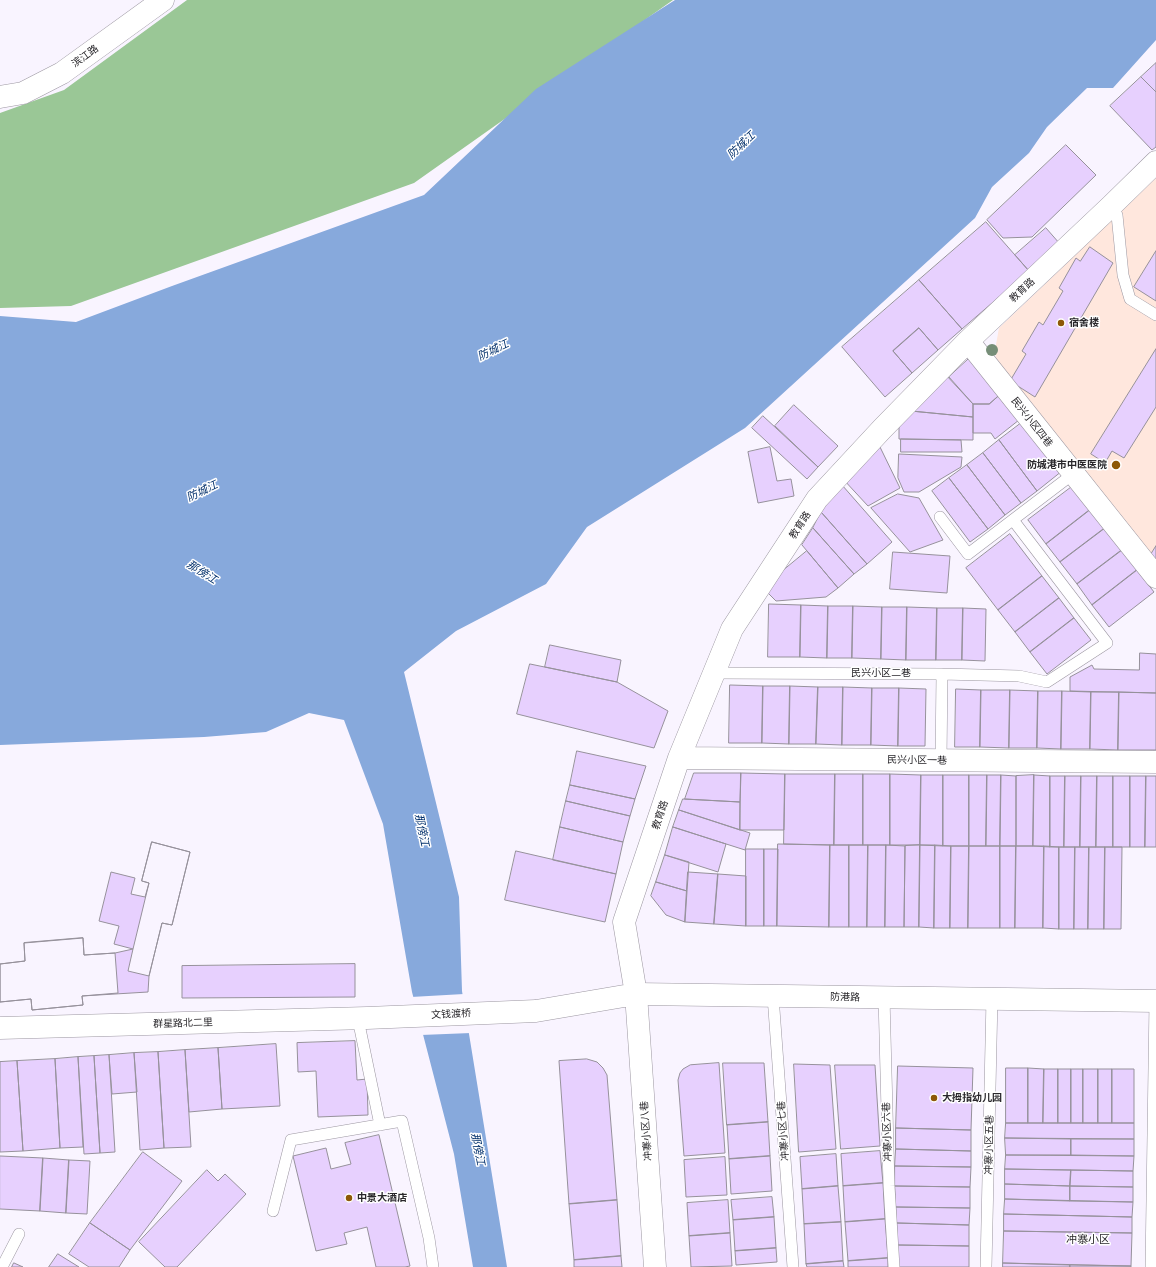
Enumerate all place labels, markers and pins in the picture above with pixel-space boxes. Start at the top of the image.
place label: 宿舍楼 [1069,317,1099,329]
marker: 宿舍楼 [1056,318,1066,328]
place label: 防城港市中医医院 [1027,459,1107,471]
marker: 防城港市中医医院 [1110,459,1122,471]
place label: 大拇指幼儿园 [942,1092,1002,1104]
marker: 大拇指幼儿园 [929,1093,939,1103]
place label: 中景大酒店 [357,1192,407,1204]
marker: 中景大酒店 [344,1193,354,1203]

